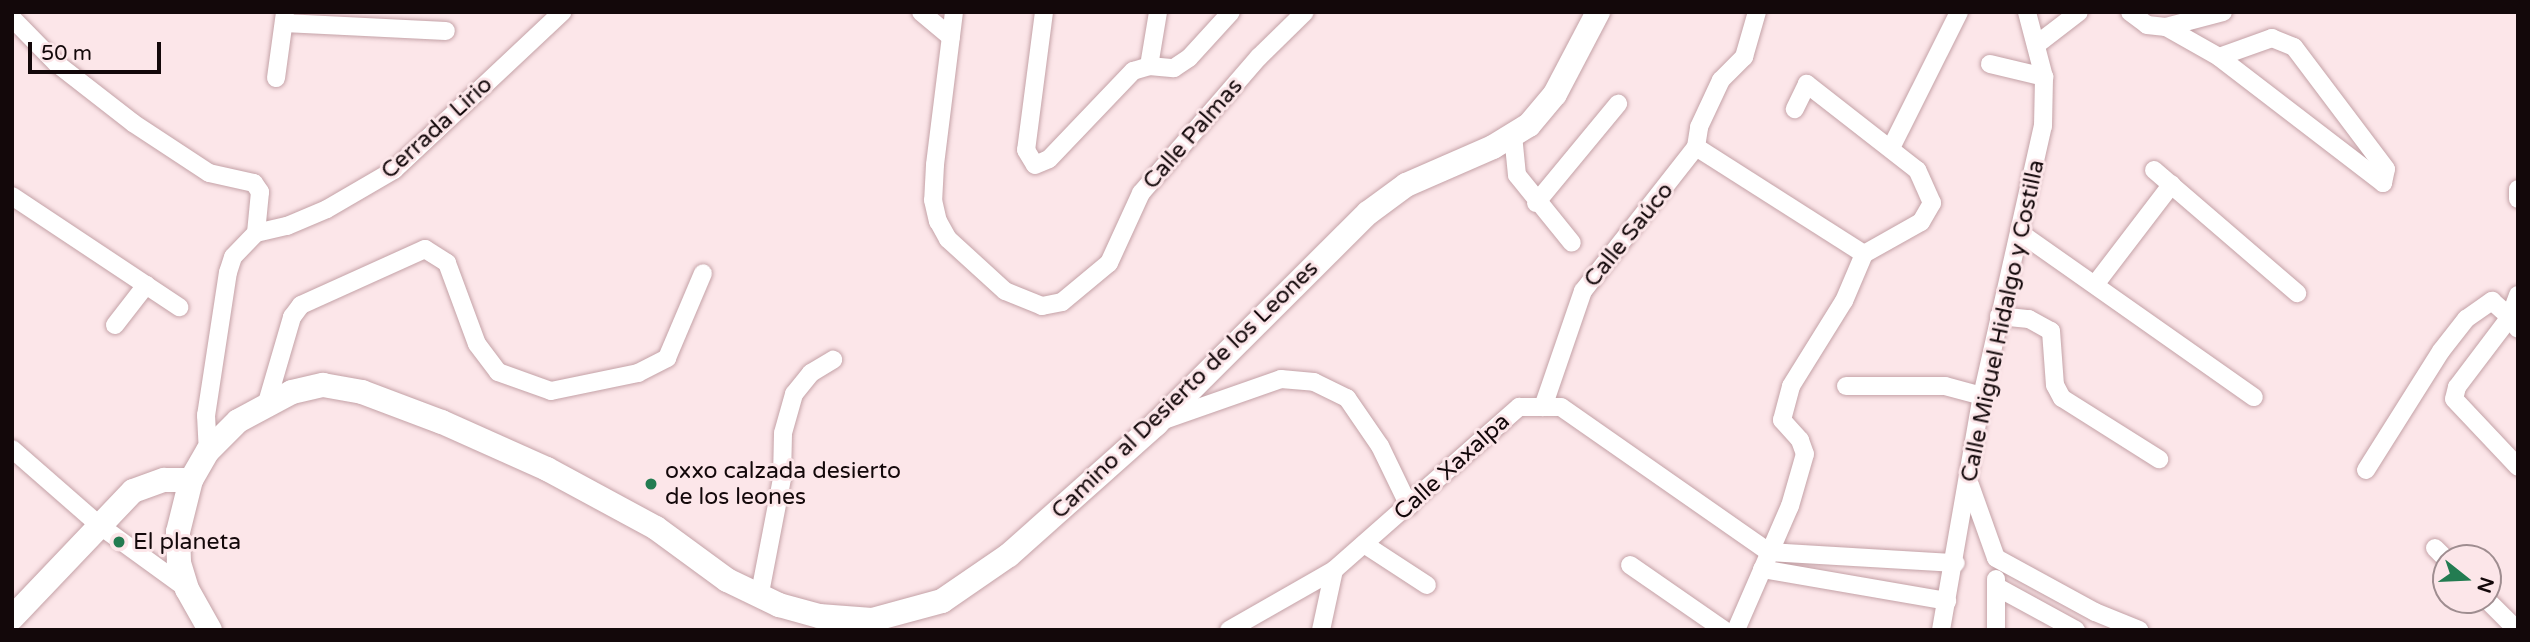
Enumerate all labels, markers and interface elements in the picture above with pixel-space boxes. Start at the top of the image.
scale bar [32,28,164,72]
text: 50 m [41,41,92,66]
street label: Cerrada Lirio [376,71,498,185]
street label: Calle Palmas [1137,73,1249,195]
street label: Calle Miguel Hidalgo y Costilla [1955,157,2051,485]
street label: Calle Saúco [1578,177,1680,293]
street label: Camino al Desierto de los Leones [1046,255,1324,525]
street label: Calle Xaxalpa [1389,408,1515,526]
place label: oxxo calzada desierto de los leones [665,457,901,511]
marker: oxxo calzada desierto de los leones [643,476,659,492]
place label: El planeta [133,528,241,556]
marker: El planeta [111,534,127,550]
north arrow [2432,544,2502,614]
text: N [2472,574,2498,596]

